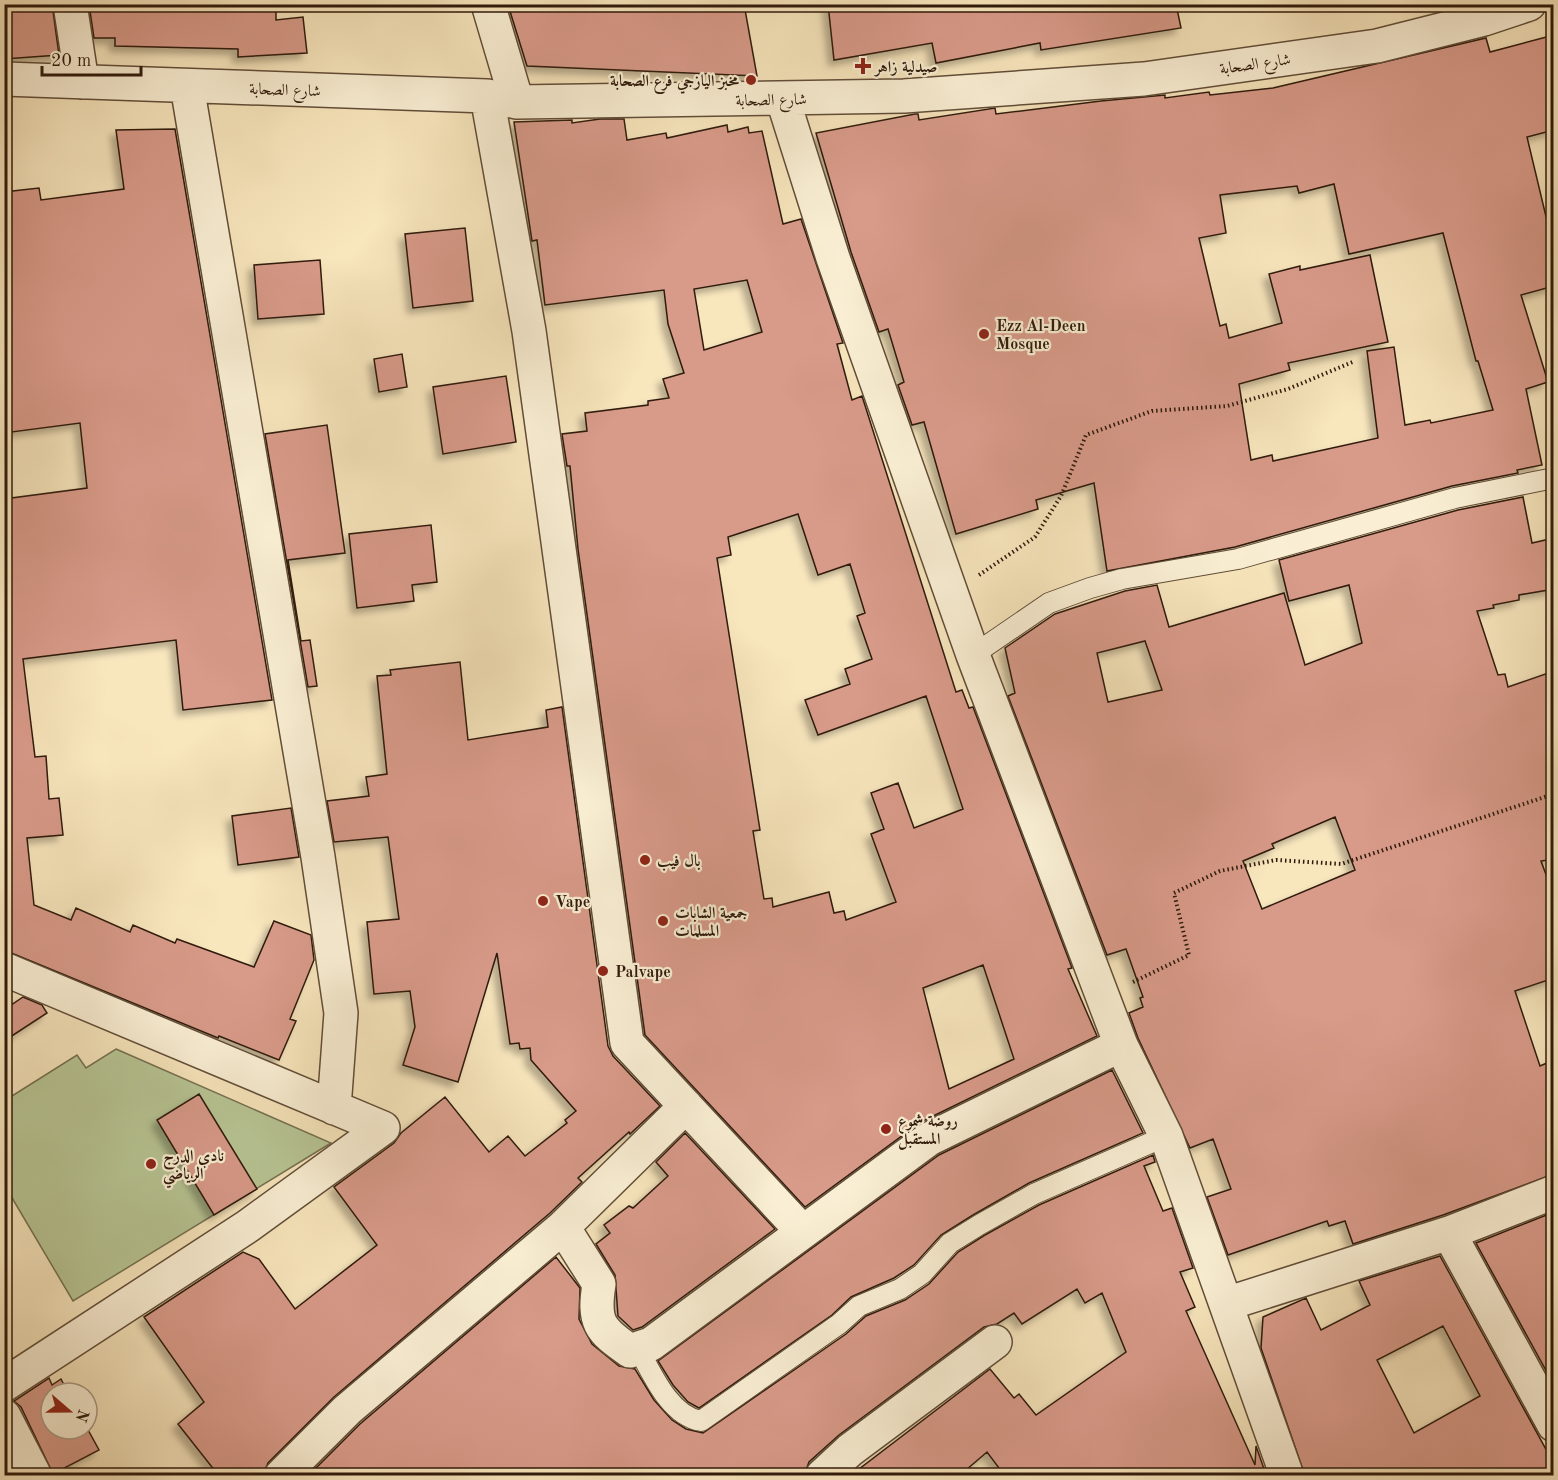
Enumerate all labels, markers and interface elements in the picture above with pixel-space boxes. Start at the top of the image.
scale bar [42,39,141,77]
text: 20 m [51,52,91,70]
street label: شارع الصحابة [1219,52,1292,82]
marker: صيدلية زاهر [856,59,870,73]
place label: صيدلية زاهر [873,59,937,77]
place label: مخبز اليازجي فرع الصحابة [610,73,739,94]
marker: مخبز اليازجي فرع الصحابة [744,73,758,87]
street label: شارع الصحابة [249,82,321,104]
street label: شارع الصحابة [735,92,807,114]
place label: Ezz Al-Deen Mosque [996,319,1086,353]
marker: Ezz Al-Deen Mosque [977,327,991,341]
marker: بال فيب [638,853,652,867]
place label: بال فيب [657,853,701,871]
marker: Vape [536,894,550,908]
place label: Vape [555,895,590,911]
place label: جمعية الشابات المسلمات [675,905,748,940]
marker: جمعية الشابات المسلمات [656,914,670,928]
marker: Palvape [596,964,610,978]
place label: Palvape [615,965,671,981]
place label: روضة شموع المستقبل [898,1114,958,1150]
marker: روضة شموع المستقبل [879,1122,893,1136]
place label: نادي الدرج الرياضي [163,1148,224,1189]
marker: نادي الدرج الرياضي [144,1157,158,1171]
north arrow [39,1381,99,1441]
text: N [71,1407,91,1425]

